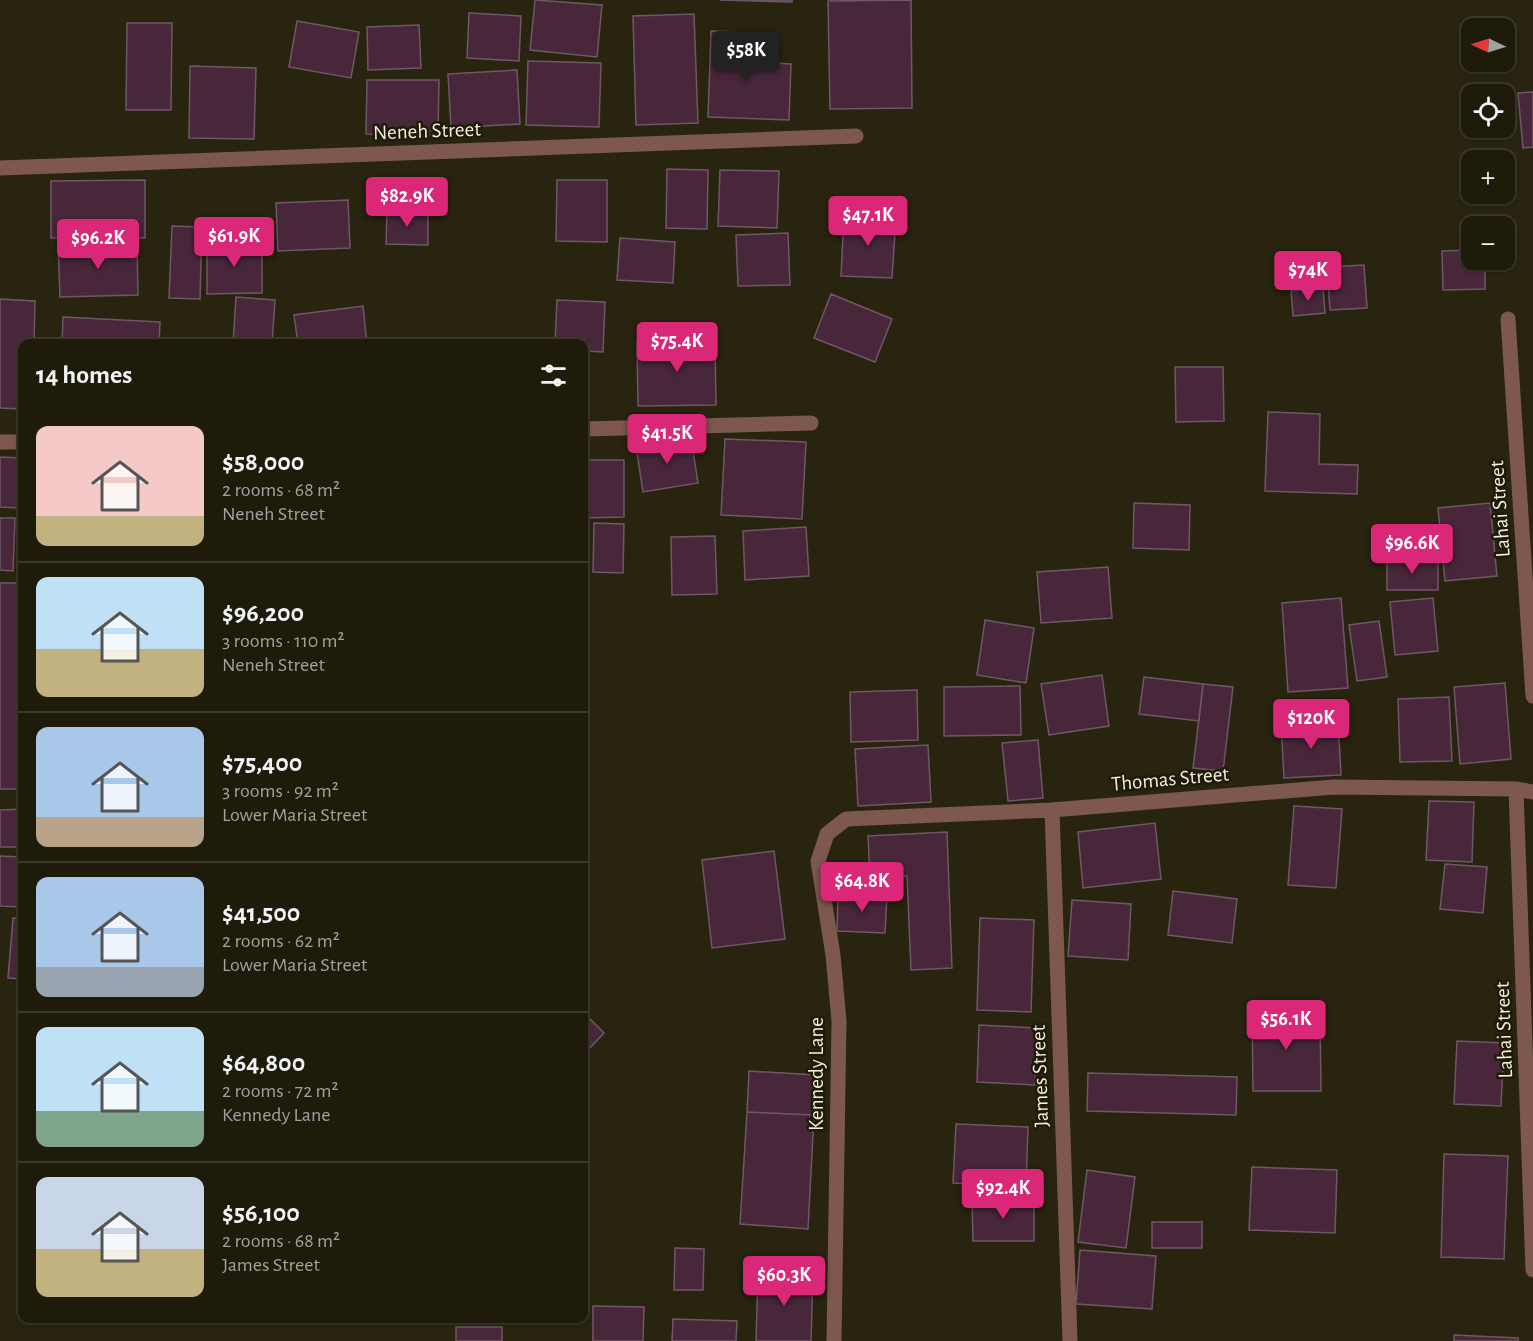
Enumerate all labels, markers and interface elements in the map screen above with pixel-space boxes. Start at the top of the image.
north arrow [1461,18,1515,72]
map controls [1461,18,1515,270]
pin: $58K [710,31,782,82]
text: $58K [726,40,766,60]
button: locate [1461,84,1515,138]
street label: Neneh Street [373,119,482,143]
button: + [1461,150,1515,204]
pin: $82.9K [358,177,456,228]
text: $82.9K [380,186,434,206]
pin: $47.1K [819,196,917,247]
text: $47.1K [842,205,894,225]
button: − [1461,216,1515,270]
pin: $61.9K [185,217,283,268]
pin: $96.2K [49,219,147,270]
text: $61.9K [208,226,260,246]
text: $96.2K [71,228,125,248]
pin: $74K [1272,251,1344,302]
text: $74K [1288,260,1328,280]
pin: $75.4K [628,322,726,373]
text: $75.4K [651,331,703,351]
icon: filters [537,359,570,392]
text: 14 homes [36,362,132,388]
pin: $41.5K [618,414,716,465]
text: $41.5K [641,423,693,443]
text: $58,000 [222,449,304,475]
icon: home [84,450,156,522]
street label: Lahai Street [1486,460,1514,558]
text: 2 rooms · 68 m² [222,480,340,500]
text: Neneh Street [222,504,325,524]
pin: $96.6K [1363,524,1461,575]
text: $96.6K [1385,533,1439,553]
text: $96,200 [222,600,304,626]
icon: home [84,601,156,673]
text: 3 rooms · 110 m² [222,631,345,651]
text: Neneh Street [222,655,325,675]
pin: $120K [1269,699,1353,750]
text: $120K [1287,708,1335,728]
text: $75,400 [222,750,302,776]
icon: home [84,751,156,823]
street label: Thomas Street [1110,763,1230,795]
text: 3 rooms · 92 m² [222,781,339,801]
text: Lower Maria Street [222,805,367,825]
pin: $64.8K [813,862,911,913]
text: $64.8K [835,871,889,891]
text: $41,500 [222,900,300,926]
icon: home [84,901,156,973]
text: 2 rooms · 62 m² [222,931,340,951]
text: Lower Maria Street [222,955,367,975]
street label: Lahai Street [1492,981,1516,1079]
pin: $56.1K [1237,1000,1335,1051]
text: $56.1K [1261,1009,1311,1029]
street label: Kennedy Lane [806,1017,827,1131]
street label: James Street [1028,1024,1052,1128]
text: $64,800 [222,1050,305,1076]
icon: home [84,1051,156,1123]
text: 2 rooms · 72 m² [222,1081,339,1101]
text: Kennedy Lane [222,1105,330,1125]
pin: $92.4K [954,1169,1052,1220]
text: $92.4K [976,1178,1030,1198]
text: $56,100 [222,1200,300,1226]
icon: home [84,1201,156,1273]
text: 2 rooms · 68 m² [222,1231,340,1251]
text: James Street [222,1255,320,1275]
pin: $60.3K [735,1256,833,1307]
text: $60.3K [757,1265,811,1285]

